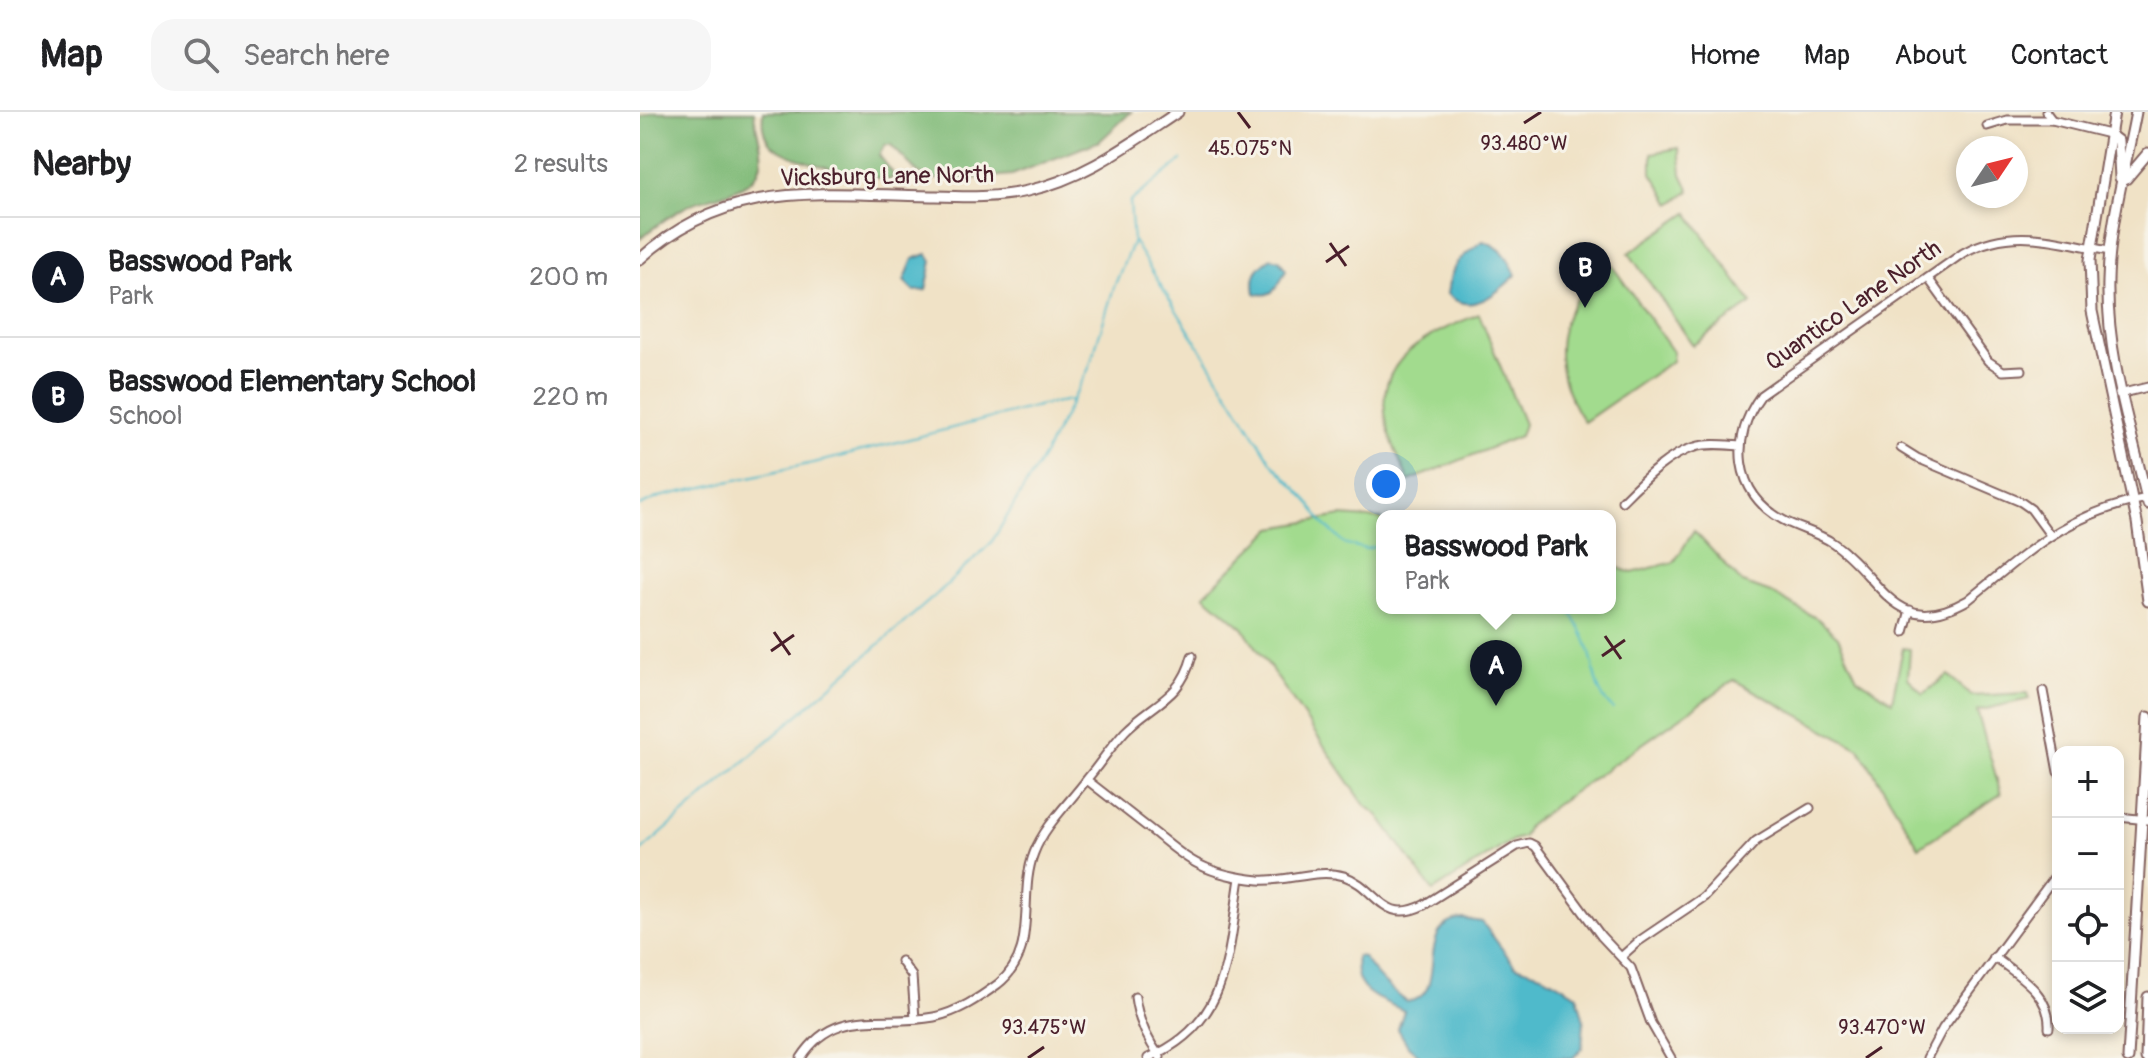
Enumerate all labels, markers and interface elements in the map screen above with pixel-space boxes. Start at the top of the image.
search box [151,19,711,91]
text: Map [40,31,103,79]
icon: search [179,33,223,77]
text: Search here [243,37,390,74]
text: Home [1689,38,1760,73]
text: Map [1804,38,1850,73]
text: About [1894,38,1967,73]
text: Contact [2011,38,2108,73]
text: 93.480°W [1480,131,1568,156]
text: 45.075°N [1208,136,1292,161]
north arrow [1956,136,2028,208]
text: Nearby [32,143,131,186]
text: 2 results [514,148,608,180]
street label: Vicksburg Lane North [780,160,994,193]
street label: Quantico Lane North [1760,234,1947,377]
pin: B [1559,242,1611,308]
text: Basswood Park [108,243,292,280]
text: A [50,261,66,293]
text: 200 m [529,261,608,293]
text: Park [108,280,154,312]
text: Basswood Elementary School [108,363,476,400]
text: B [51,381,65,413]
text: 220 m [532,381,608,413]
text: School [108,400,183,432]
your location [1366,464,1406,504]
popup [1376,510,1616,614]
text: Basswood Park [1404,528,1588,565]
text: Park [1404,565,1450,597]
pin: A [1470,640,1522,706]
map controls [2052,746,2124,1034]
button: + [2052,746,2124,818]
button: − [2052,818,2124,890]
button: locate [2052,890,2124,962]
button: layers [2052,962,2124,1034]
text: 93.475°W [1002,1015,1086,1040]
text: 93.470°W [1838,1015,1926,1040]

